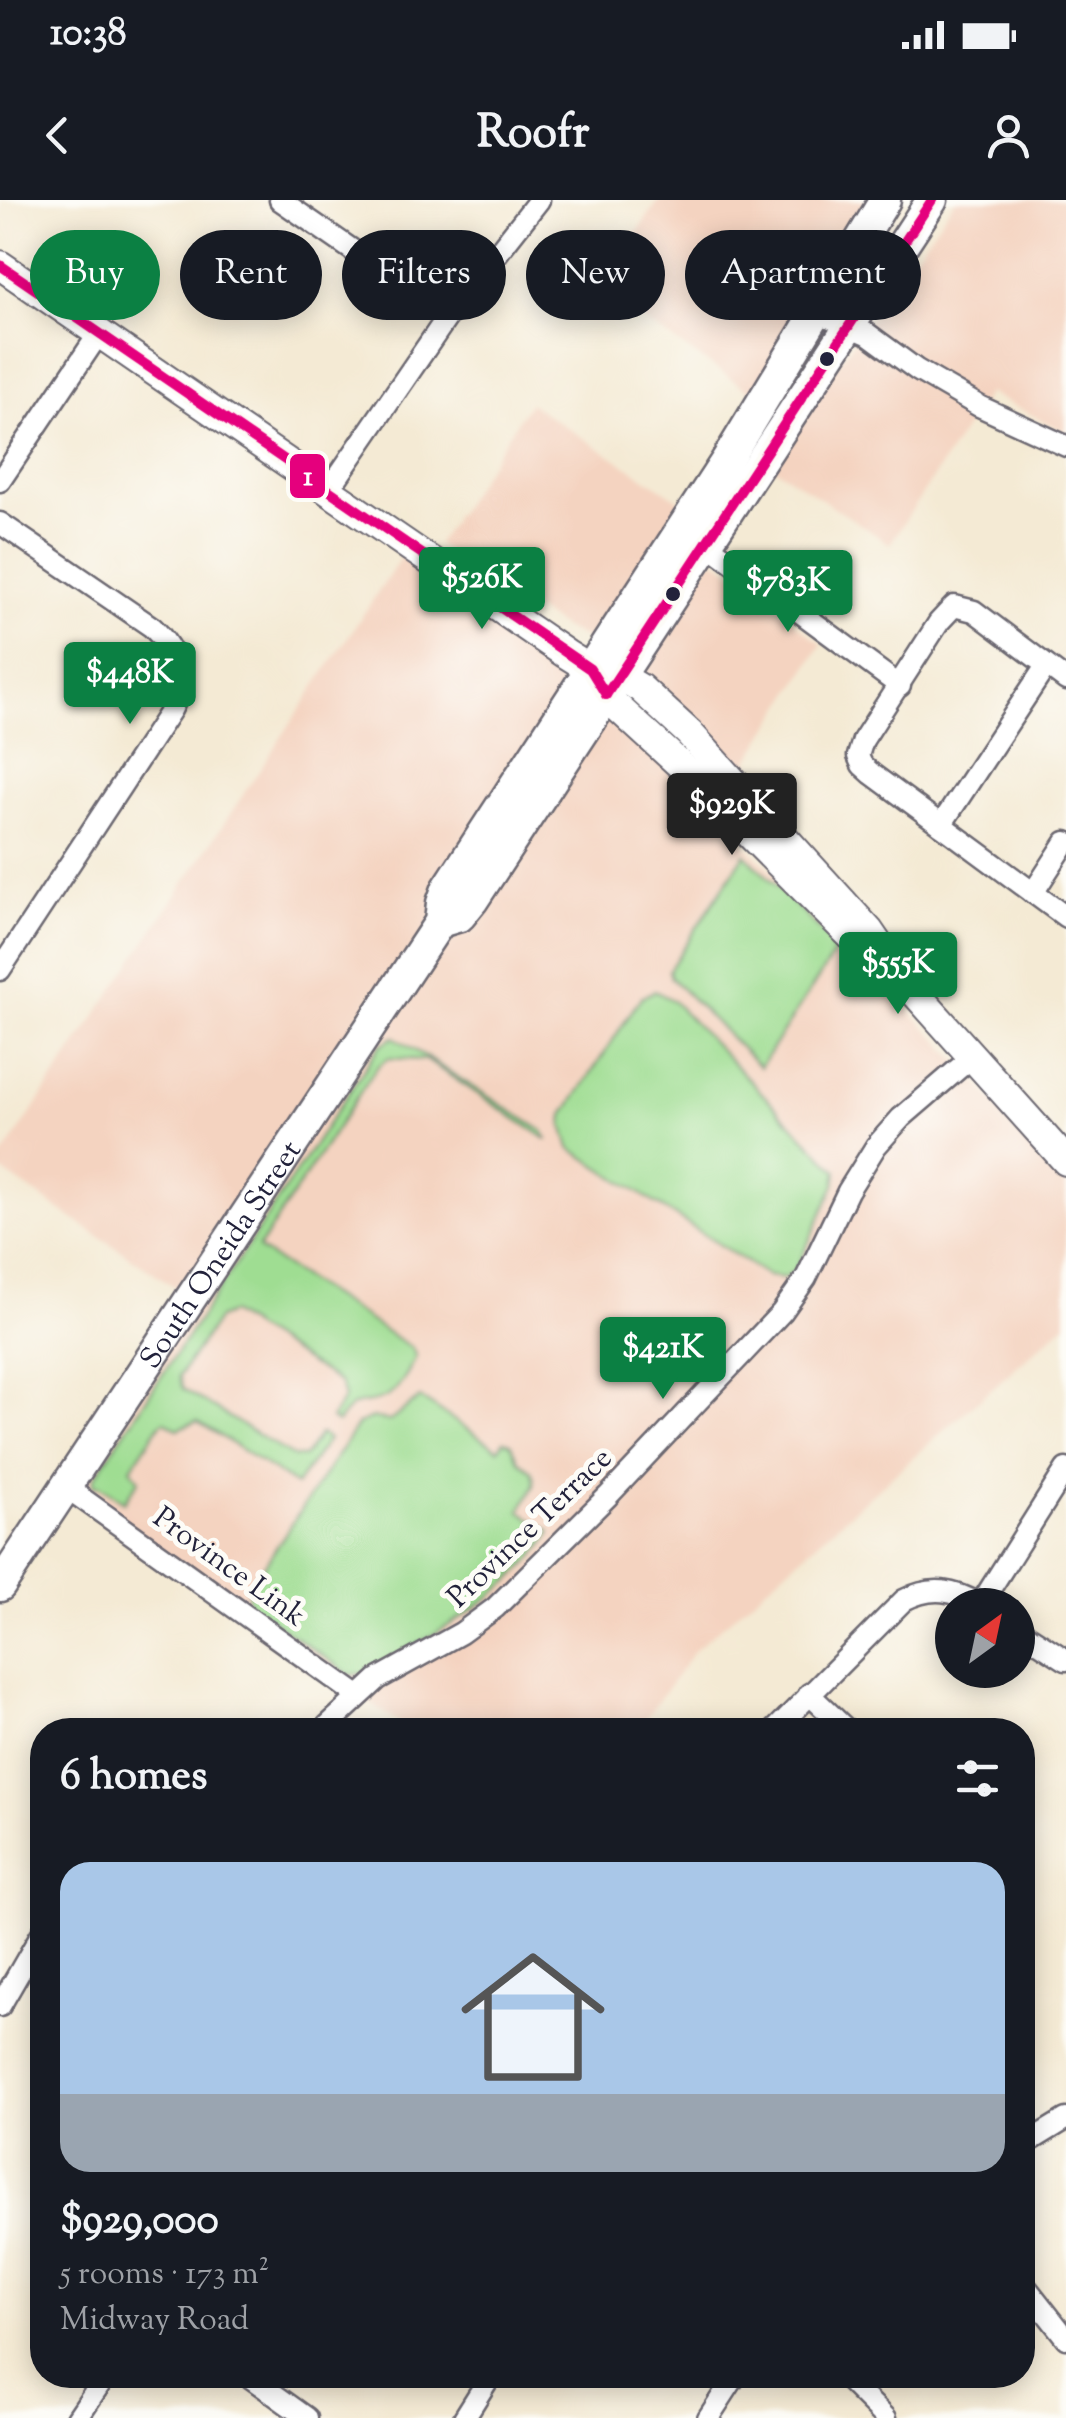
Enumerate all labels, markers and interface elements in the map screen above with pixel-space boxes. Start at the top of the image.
text: 10:38 [50,8,127,62]
text: Roofr [477,103,589,168]
icon: back [30,108,85,163]
icon: person [981,108,1036,163]
chip: Buy [30,230,160,320]
chip: Rent [180,230,322,320]
chip: Filters [342,230,506,320]
chip: New [526,230,665,320]
chip: Apartment [685,230,921,320]
unlabelled marker [817,349,837,369]
line badge: 1 [288,452,327,500]
text: 1 [303,458,313,498]
pin: $526K [412,547,552,632]
pin: $783K [718,550,858,635]
text: $526K [441,556,523,602]
text: $783K [745,559,831,605]
unlabelled marker [663,584,683,604]
pin: $448K [60,642,200,727]
text: $448K [86,651,174,697]
pin: $929K [662,773,802,858]
text: $929K [689,782,775,828]
pin: $555K [828,932,968,1017]
text: $555K [861,941,935,987]
street label: South Oneida Street [131,1133,313,1378]
pin: $421K [593,1317,733,1402]
text: $421K [622,1326,704,1372]
street label: Province Terrace [439,1439,623,1619]
street label: Province Link [143,1498,314,1638]
north arrow [935,1588,1035,1688]
map controls [935,1588,1035,1688]
text: 6 homes [60,1748,207,1808]
icon: filters [950,1751,1005,1806]
icon: home [443,1927,623,2107]
text: $929,000 [60,2192,219,2252]
text: 5 rooms · 173 m² [60,2252,269,2298]
text: Midway Road [60,2298,249,2344]

